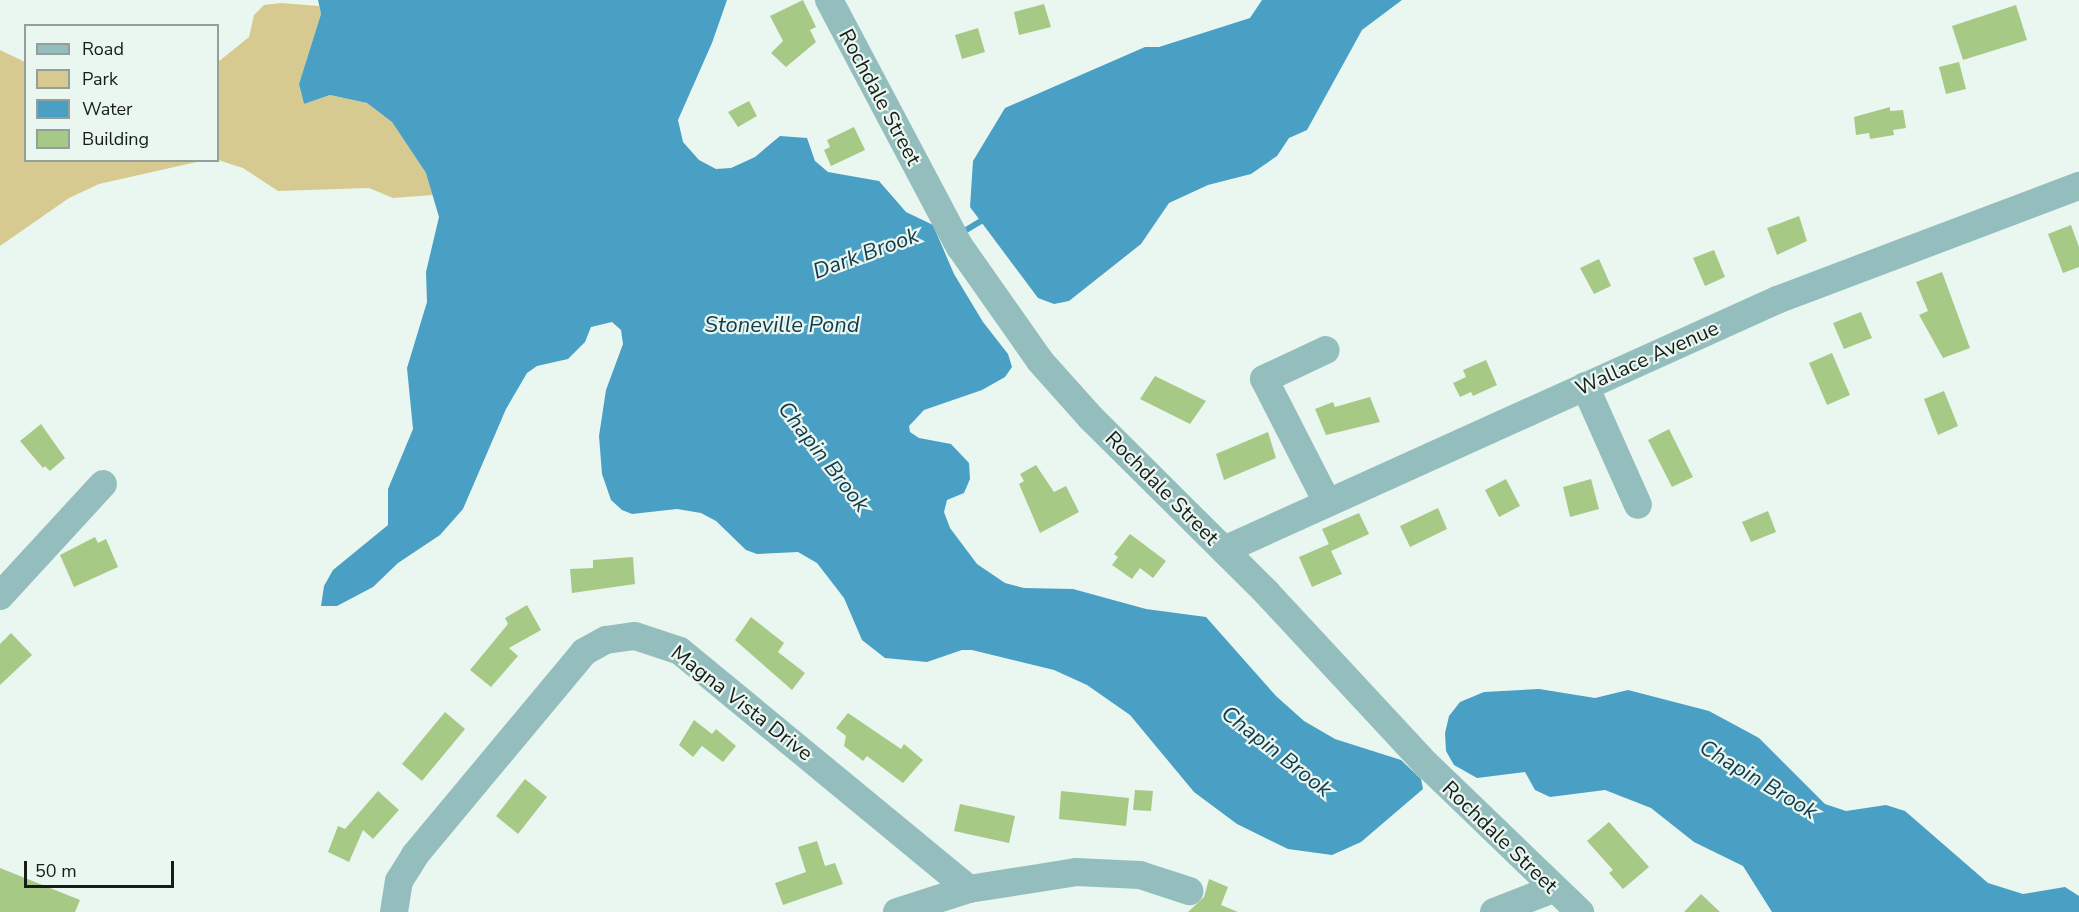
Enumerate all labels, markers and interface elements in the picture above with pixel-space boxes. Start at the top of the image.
legend [24,24,219,162]
street label: Rochdale Street [834,25,926,169]
text: Road [82,37,124,61]
text: Park [82,67,118,91]
text: Water [82,97,133,121]
text: Building [82,127,149,151]
water label: Dark Brook [810,223,922,285]
water label: Stoneville Pond [704,313,860,339]
street label: Wallace Avenue [1571,315,1723,401]
water label: Chapin Brook [772,396,874,518]
street label: Rochdale Street [1100,426,1224,550]
street label: Magna Vista Drive [666,640,818,766]
water label: Chapin Brook [1215,701,1337,803]
water label: Chapin Brook [1694,734,1822,826]
street label: Rochdale Street [1437,776,1563,898]
scale bar [27,849,177,887]
text: 50 m [35,859,77,883]

